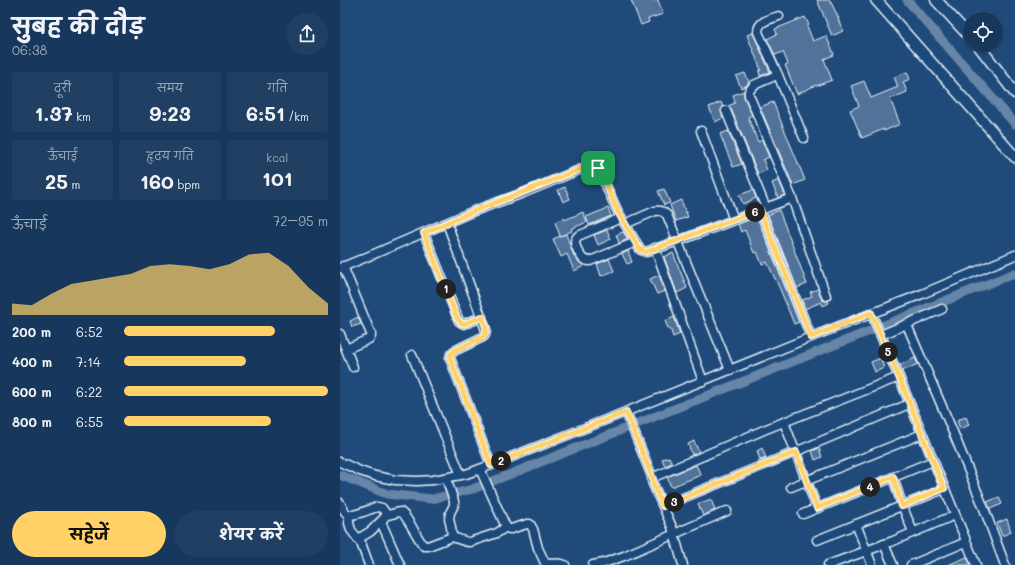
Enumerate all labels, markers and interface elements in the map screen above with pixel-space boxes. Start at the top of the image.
text: सुबह की दौड़ [12,11,144,40]
map controls [963,12,1003,52]
button: locate [963,12,1003,52]
button: share [286,13,328,55]
text: 06:38 [12,41,47,58]
text: दूरी [54,80,71,95]
text: समय [157,80,183,95]
text: गति [267,80,287,95]
text: 1.37 [35,100,73,126]
text: 9:23 [149,100,191,126]
text: 6:51 [246,100,285,126]
text: km [73,109,91,124]
text: /km [285,109,309,124]
text: ऊँचाई [48,148,77,163]
text: हृदय गति [146,148,194,163]
text: kcal [266,150,288,165]
pin [581,151,615,185]
icon: arrive [587,157,609,179]
text: 101 [262,165,293,191]
text: 25 [45,168,68,194]
text: 160 [140,168,174,194]
text: m [68,177,80,192]
text: bpm [174,177,200,192]
pin: 6 [745,202,765,222]
text: 6 [752,204,758,219]
text: 72–95 m [273,212,328,229]
text: ऊँचाई [12,215,47,232]
pin: 1 [436,279,456,299]
text: 1 [444,281,448,296]
text: 200 m [12,323,51,340]
text: 6:52 [76,323,103,340]
pin: 5 [878,342,898,362]
text: 5 [885,344,891,359]
text: 400 m [12,353,52,370]
text: 7:14 [76,353,101,370]
text: 600 m [12,383,52,400]
text: 6:22 [76,383,102,400]
text: 800 m [12,413,52,430]
text: 6:55 [76,413,103,430]
pin: 2 [491,451,511,471]
text: 2 [498,453,504,468]
pin: 4 [860,477,880,497]
text: 4 [867,479,873,494]
pin: 3 [664,492,684,512]
text: 3 [671,494,677,509]
button: सहेजें [12,511,166,557]
button: शेयर करें [174,511,328,557]

